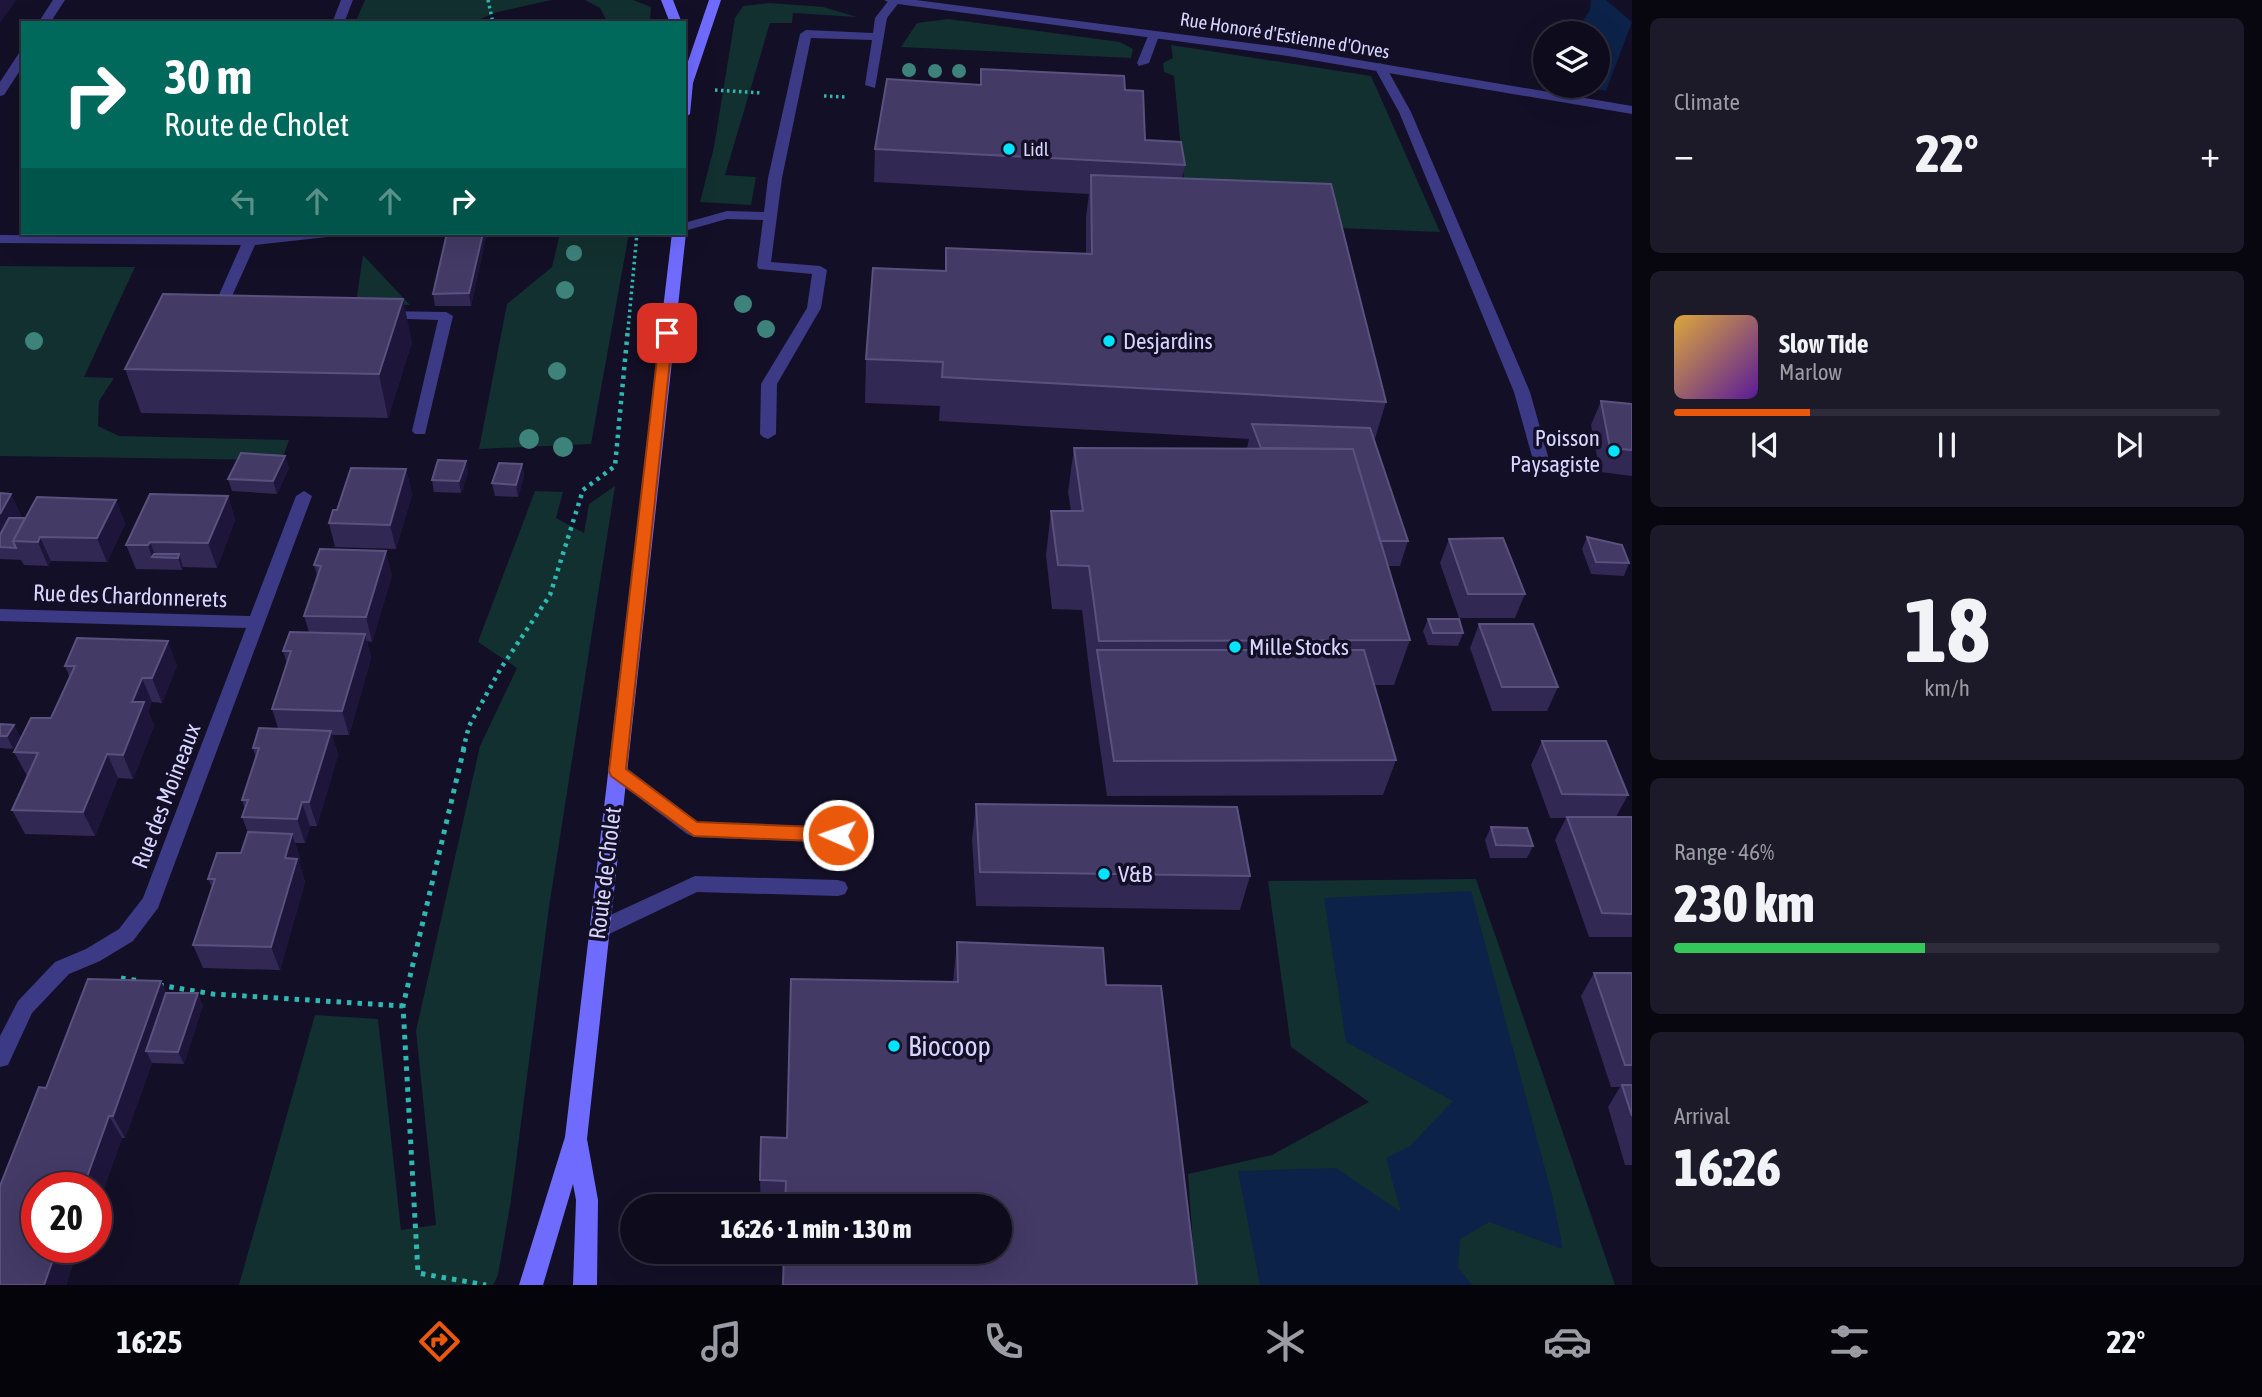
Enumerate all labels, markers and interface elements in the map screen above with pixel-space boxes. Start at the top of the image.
street label: Rue Honoré d'Estienne d'Orves [1179,8,1392,62]
map controls [1533,21,1610,98]
button: layers [1533,21,1610,98]
text: 30 m [164,48,252,104]
icon: right [49,49,140,140]
text: Climate [1674,89,1740,115]
text: Route de Cholet [164,106,349,143]
text: 22° [1915,123,1979,183]
text: − [1674,132,1694,175]
text: + [2200,132,2220,175]
place label: Lidl [1023,138,1049,160]
marker: Lidl [1001,141,1017,157]
icon: left [225,182,263,220]
icon: ahead [298,182,336,220]
icon: ahead [371,182,409,220]
icon: right [444,182,482,220]
pin [637,303,697,363]
icon: arrive [648,314,686,352]
place label: Desjardins [1123,328,1213,354]
text: Slow Tide [1779,329,1869,359]
marker: Desjardins [1101,333,1117,349]
text: Marlow [1779,359,1842,385]
place label: Poisson Paysagiste [1510,425,1600,477]
icon: previous [1746,426,1784,464]
icon: pause [1928,426,1966,464]
icon: next [2110,426,2148,464]
marker: Poisson Paysagiste [1606,443,1622,459]
text: 18 [1904,577,1990,681]
street label: Rue des Chardonnerets [32,580,228,612]
place label: Mille Stocks [1249,634,1349,660]
marker: Mille Stocks [1227,639,1243,655]
text: km/h [1924,675,1970,701]
street label: Rue des Moineaux [126,720,206,872]
position arrow [801,798,875,872]
street label: Route de Cholet [584,805,626,941]
text: Range · 46% [1674,839,1774,865]
place label: V&B [1118,861,1152,887]
marker: V&B [1096,866,1112,882]
text: 230 km [1674,873,1815,933]
place label: Biocoop [908,1030,991,1062]
marker: Biocoop [886,1038,902,1054]
text: Arrival [1674,1103,1730,1129]
text: 16:26 [1674,1137,1781,1197]
speed limit sign: 20 [21,1172,112,1263]
text: 16:26 · 1 min · 130 m [721,1214,911,1244]
icon: directions [415,1317,464,1366]
icon: music [697,1317,746,1366]
icon: phone [979,1317,1028,1366]
icon: climate [1261,1317,1310,1366]
icon: car [1543,1317,1592,1366]
icon: filters [1825,1317,1874,1366]
text: 16:25 [116,1323,182,1360]
text: 22° [2107,1323,2145,1360]

